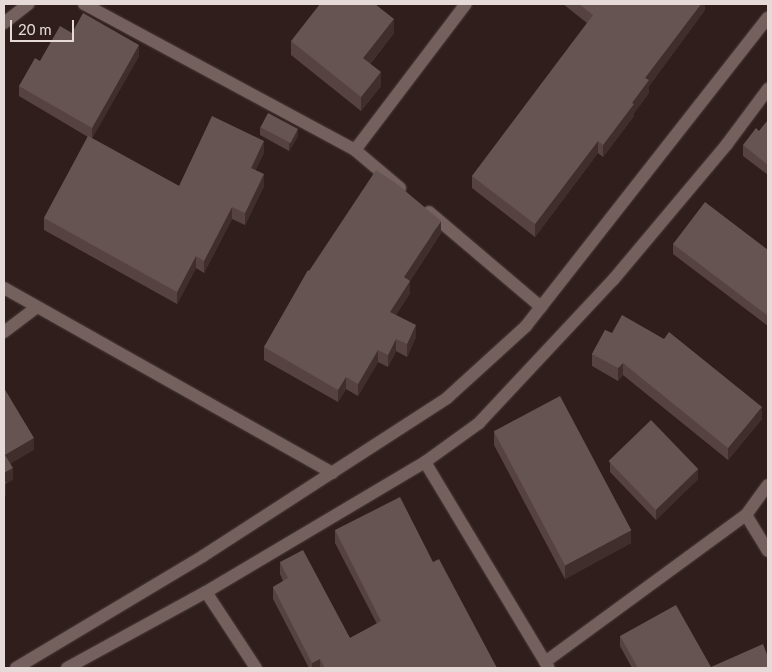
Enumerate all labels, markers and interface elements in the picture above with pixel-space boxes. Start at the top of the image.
scale bar [12,10,76,42]
text: 20 m [18,20,52,38]

